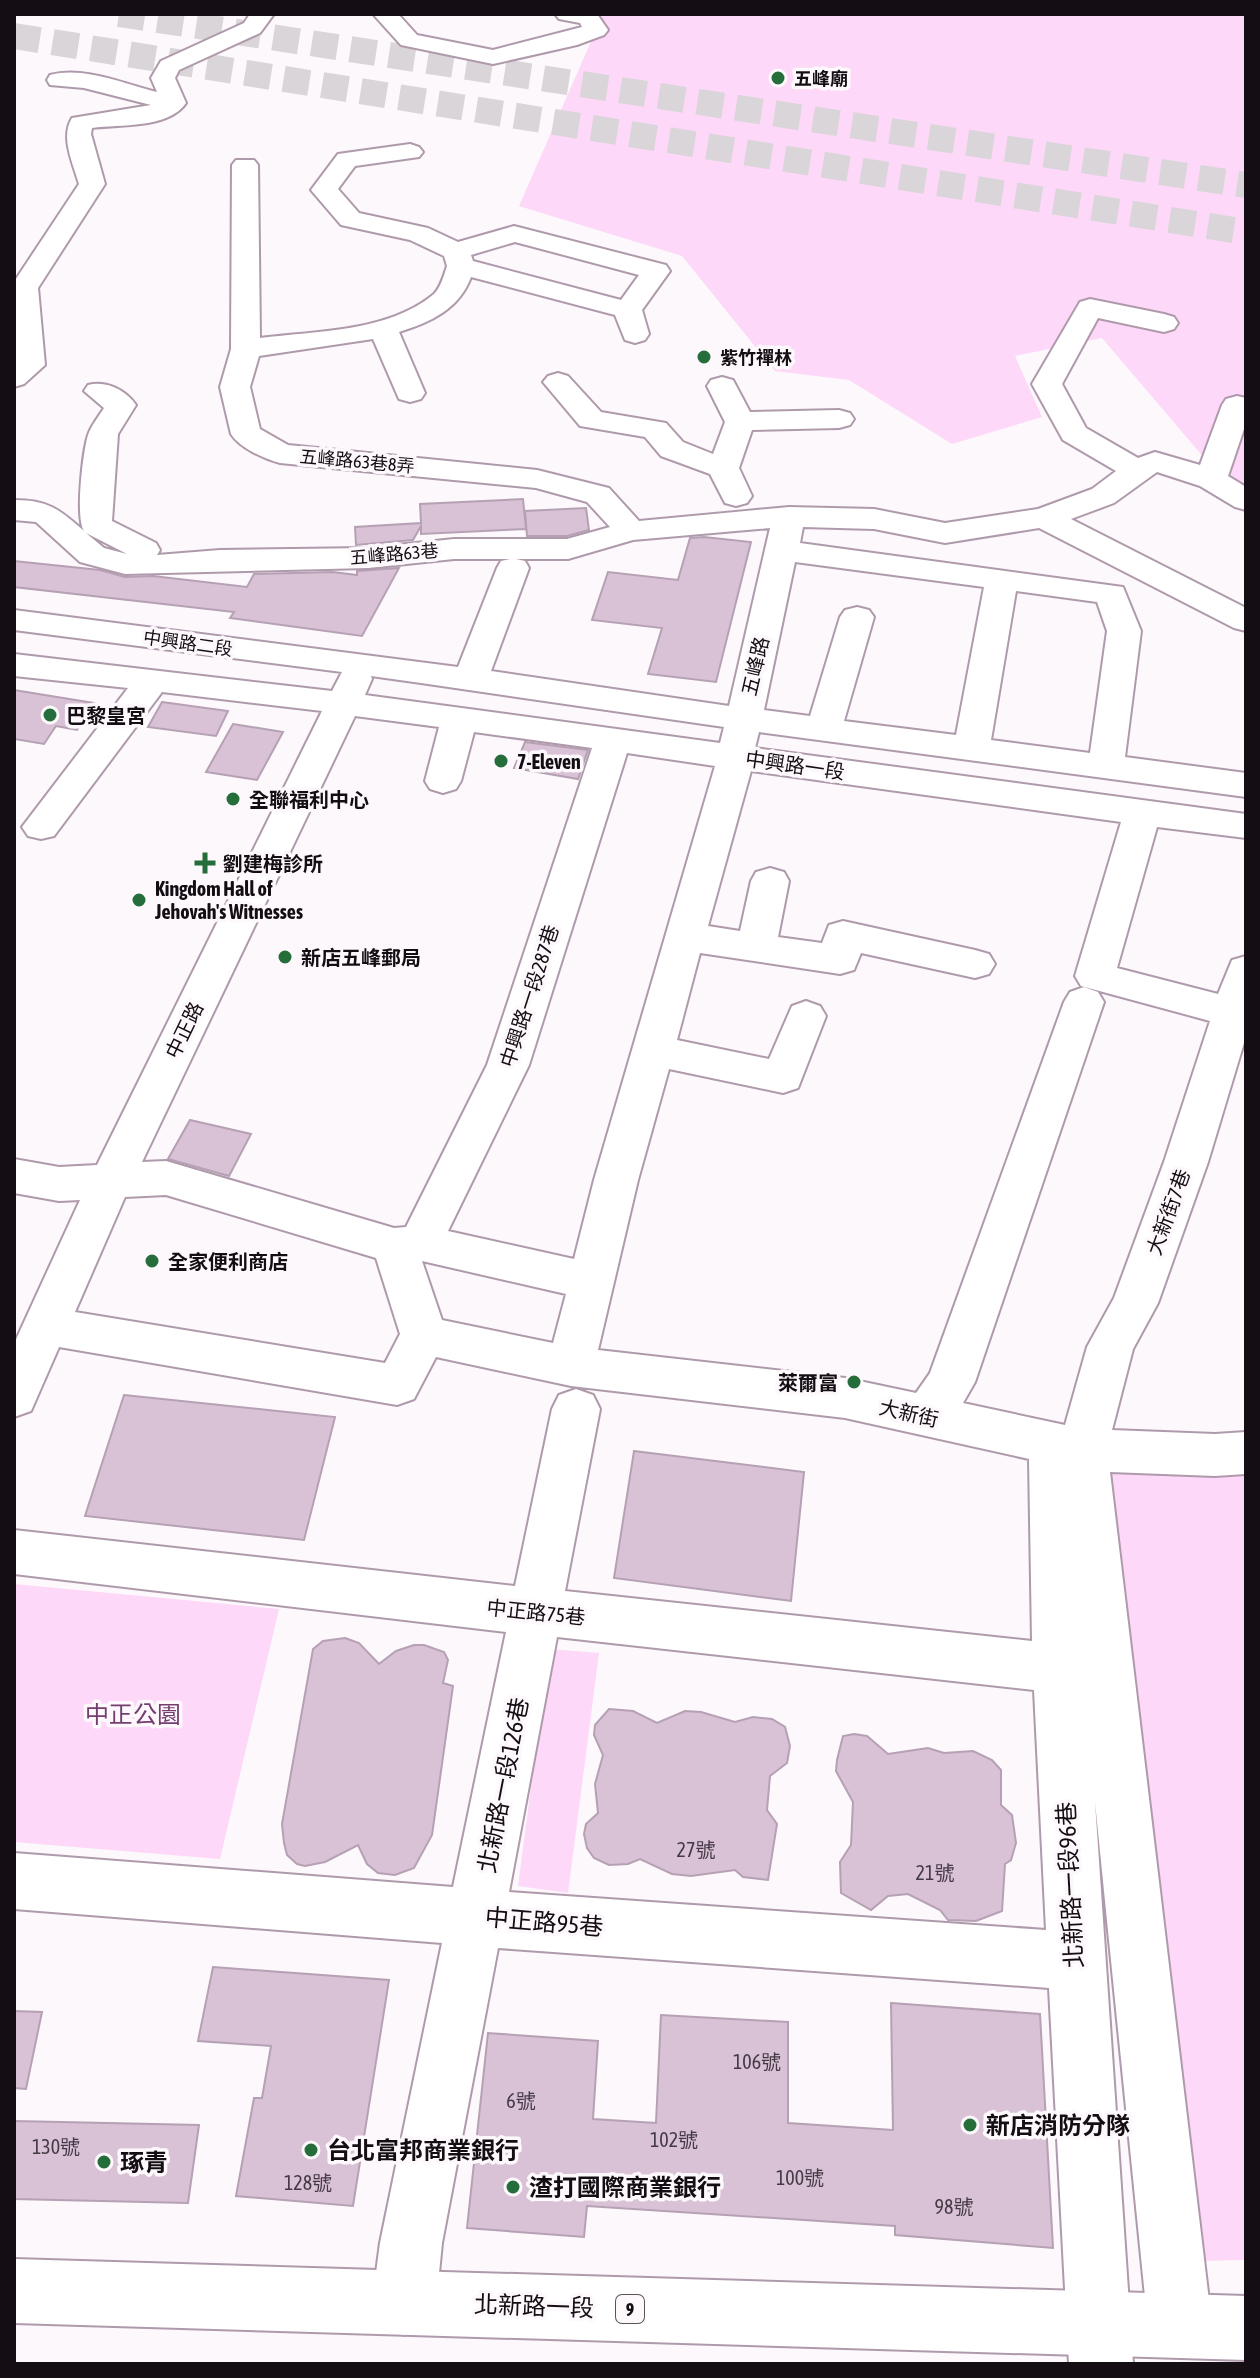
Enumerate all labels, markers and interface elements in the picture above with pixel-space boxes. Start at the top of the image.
place label: 五峰廟 [794,68,848,89]
marker: 五峰廟 [769,69,787,87]
place label: 紫竹禪林 [720,347,792,368]
marker: 紫竹禪林 [695,348,713,366]
street label: 五峰路63巷8弄 [299,446,415,476]
street label: 五峰路63巷 [349,540,439,568]
street label: 中興路二段 [142,626,234,660]
street label: 五峰路 [737,634,773,698]
place label: 巴黎皇宮 [66,704,146,727]
marker: 巴黎皇宮 [41,706,59,724]
street label: 中興路一段 [744,747,846,783]
place label: 7-Eleven [517,750,581,773]
marker: 7-Eleven [492,752,510,770]
place label: 全聯福利中心 [249,788,369,811]
marker: 全聯福利中心 [224,790,242,808]
marker: 劉建梅診所 [194,852,216,874]
place label: 劉建梅診所 [223,852,323,875]
place label: Kingdom Hall of Jehovah's Witnesses [154,877,303,923]
marker: Kingdom Hall of Jehovah's Witnesses [130,891,148,909]
street label: 中興路一段287巷 [495,922,563,1070]
place label: 新店五峰郵局 [301,946,421,969]
marker: 新店五峰郵局 [276,948,294,966]
street label: 中正路 [161,998,207,1062]
street label: 大新街7巷 [1142,1166,1194,1258]
place label: 全家便利商店 [168,1250,288,1273]
marker: 全家便利商店 [143,1252,161,1270]
place label: 萊爾富 [778,1371,838,1394]
marker: 萊爾富 [845,1373,863,1391]
street label: 大新街 [877,1395,941,1431]
street label: 中正路75巷 [486,1595,586,1629]
street label: 北新路一段126巷 [473,1695,533,1875]
park label: 中正公園 [85,1701,181,1728]
street label: 北新路一段96巷 [1052,1801,1088,1969]
house number: 27號 [677,1838,715,1861]
house number: 21號 [916,1861,954,1884]
street label: 中正路95巷 [484,1903,604,1941]
house number: 106號 [733,2050,781,2073]
house number: 6號 [506,2089,536,2112]
place label: 新店消防分隊 [986,2112,1130,2139]
marker: 新店消防分隊 [961,2116,979,2134]
house number: 102號 [650,2128,698,2151]
house number: 130號 [32,2135,80,2158]
place label: 台北富邦商業銀行 [327,2137,519,2164]
marker: 台北富邦商業銀行 [302,2141,320,2159]
place label: 琢青 [120,2149,168,2176]
marker: 琢青 [95,2153,113,2171]
house number: 100號 [776,2166,824,2189]
house number: 128號 [284,2171,332,2194]
place label: 渣打國際商業銀行 [529,2174,721,2201]
marker: 渣打國際商業銀行 [504,2178,522,2196]
house number: 98號 [935,2195,973,2218]
street label: 北新路一段 [474,2290,594,2322]
road number: 9 [616,2295,644,2323]

